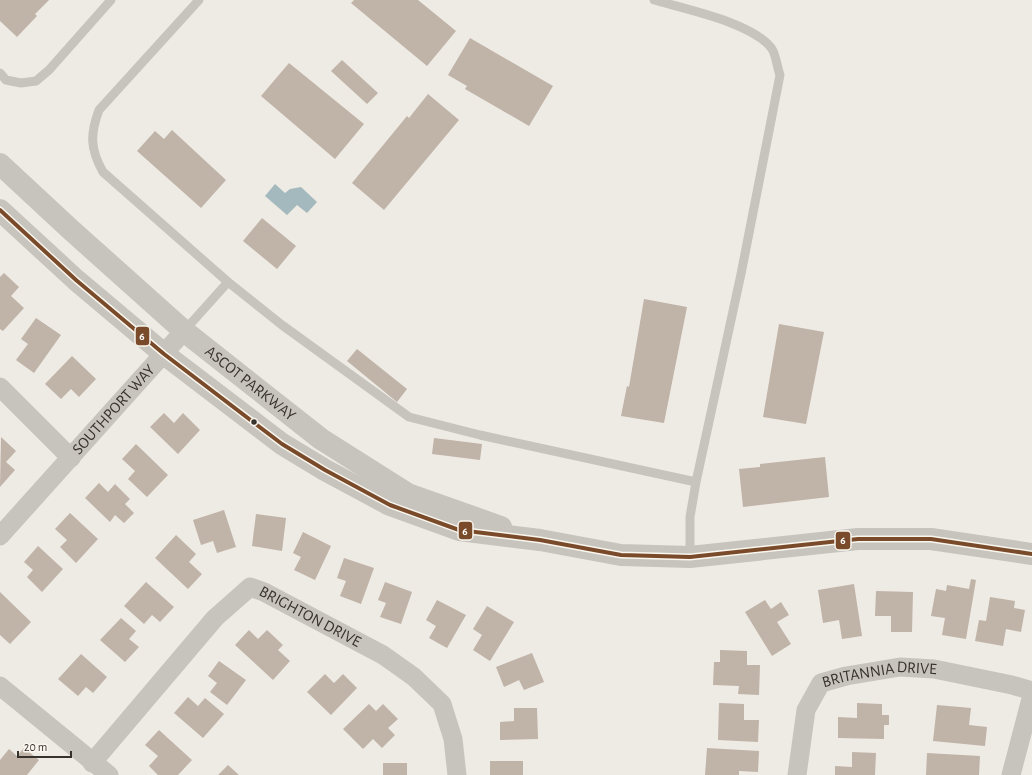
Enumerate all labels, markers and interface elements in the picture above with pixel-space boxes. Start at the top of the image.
line badge: 6 [135,326,150,346]
text: 6 [139,331,145,342]
street label: ASCOT PARKWAY [202,343,299,424]
street label: SOUTHPORT WAY [69,361,158,458]
unlabelled marker [249,417,259,427]
line badge: 6 [458,521,473,540]
text: 6 [462,526,468,537]
line badge: 6 [835,531,851,550]
text: 6 [840,535,846,546]
street label: BRIGHTON DRIVE [257,583,364,650]
street label: BRITANNIA DRIVE [820,659,937,690]
scale bar [18,733,71,759]
text: 20 m [24,741,47,753]

